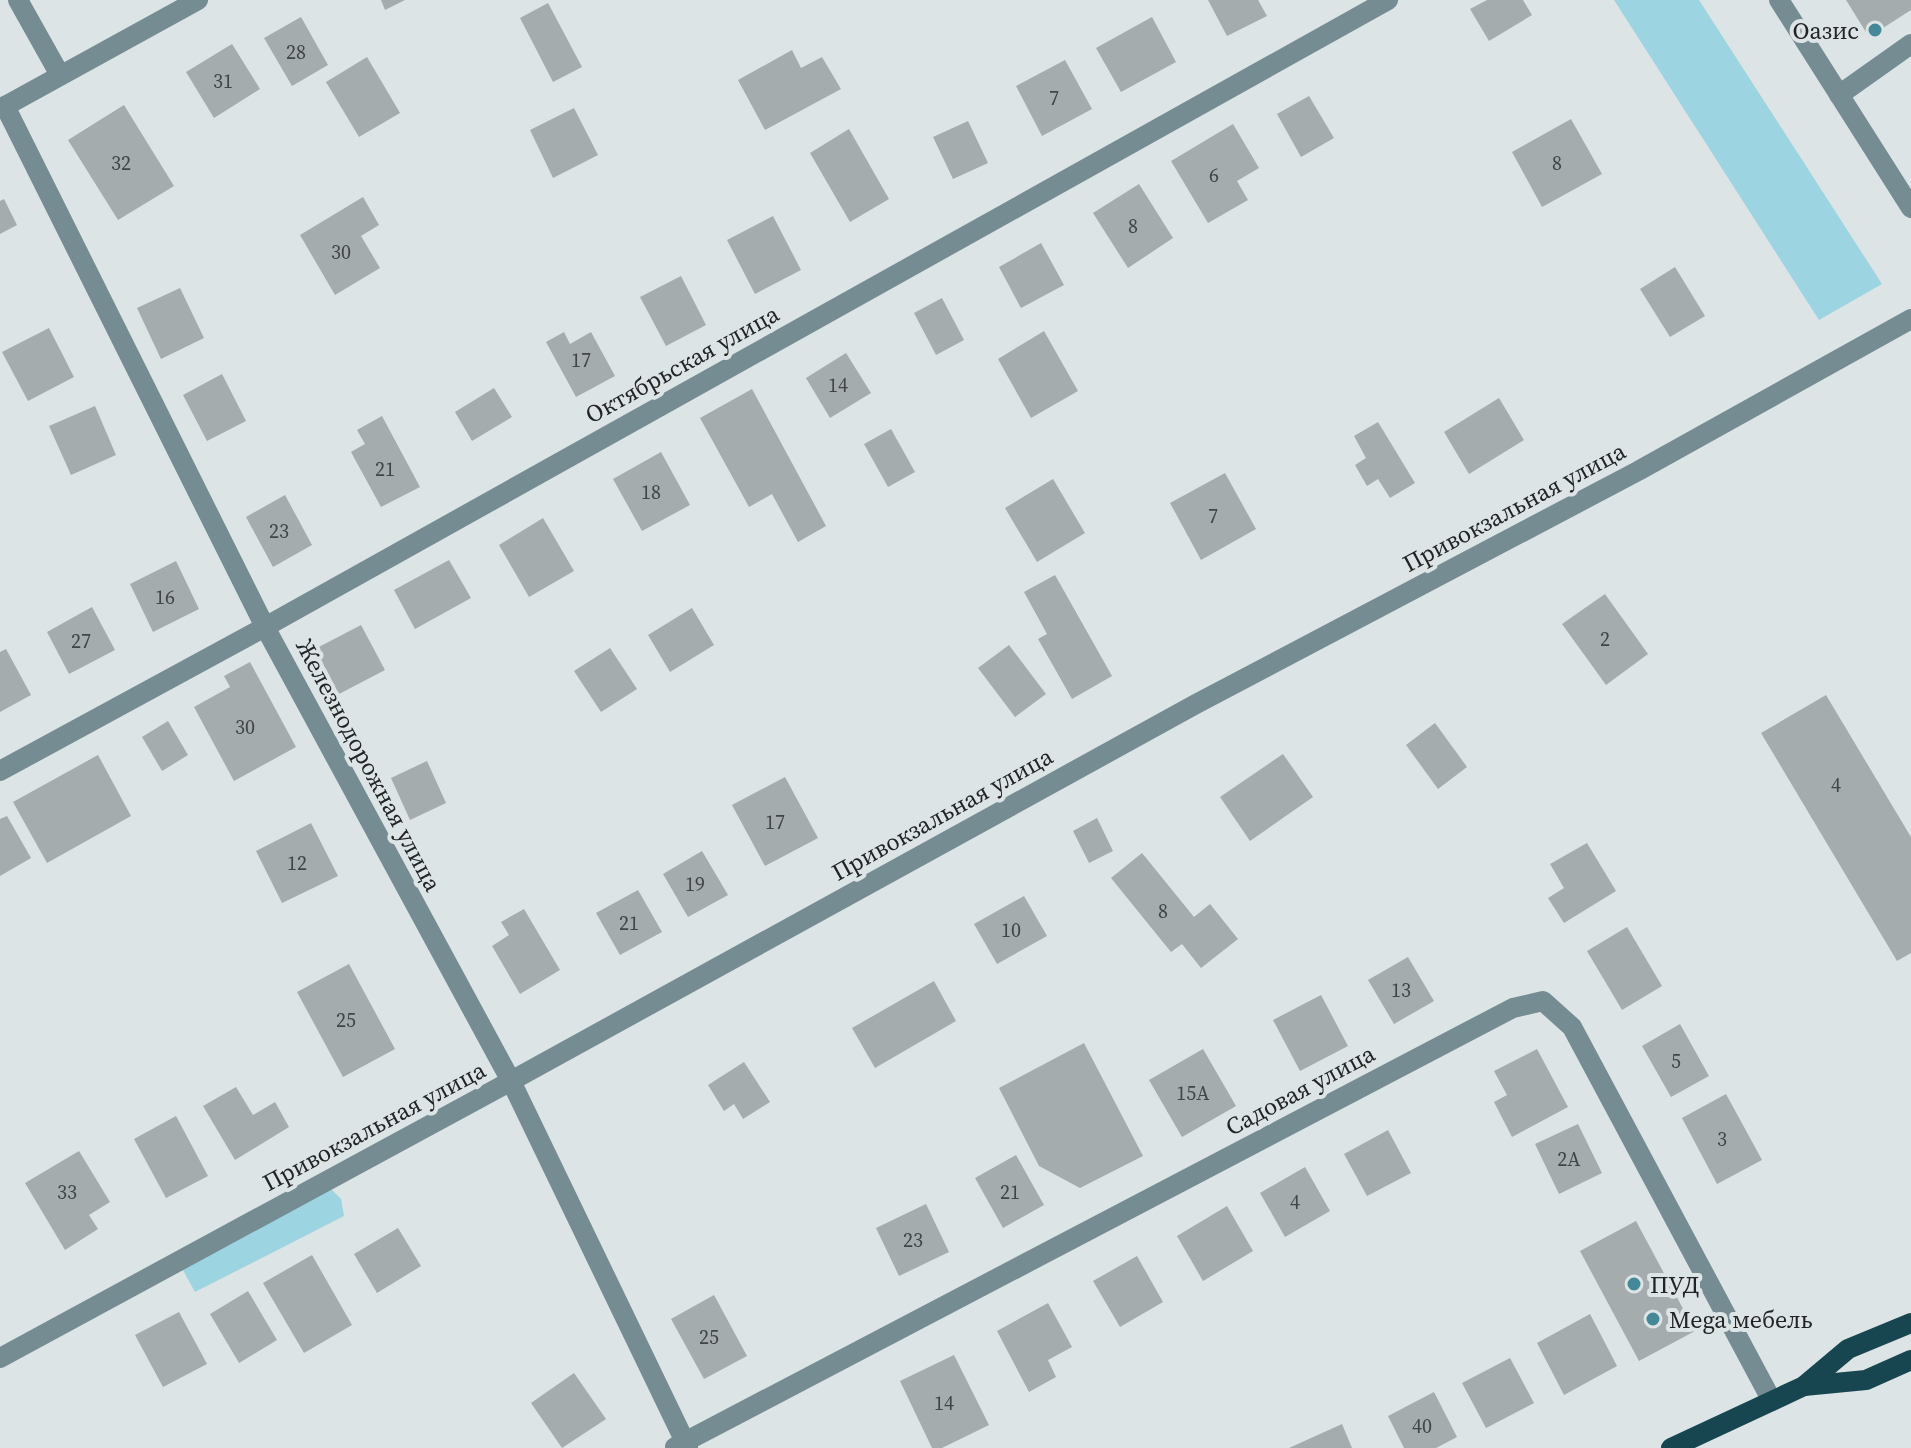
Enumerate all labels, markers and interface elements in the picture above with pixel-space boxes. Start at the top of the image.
place label: Оазис [1793,14,1859,47]
marker: Оазис [1866,21,1884,39]
house number: 28 [286,38,306,66]
house number: 31 [213,67,233,95]
house number: 7 [1049,84,1059,112]
house number: 32 [111,149,131,177]
house number: 8 [1552,149,1562,177]
house number: 6 [1209,161,1219,189]
house number: 8 [1128,212,1138,240]
house number: 30 [331,238,351,266]
street label: Октябрьская улица [579,297,786,431]
house number: 17 [571,346,591,374]
house number: 14 [828,371,848,399]
street label: Привокзальная улица [1397,434,1632,580]
house number: 21 [375,455,395,483]
house number: 18 [641,478,661,506]
house number: 7 [1208,502,1218,530]
house number: 23 [269,517,289,545]
house number: 16 [155,583,175,611]
house number: 2 [1600,625,1610,653]
house number: 27 [71,627,91,655]
street label: Железнодорожная улица [288,633,450,898]
house number: 30 [235,713,255,741]
street label: Привокзальная улица [826,739,1059,889]
house number: 4 [1831,771,1841,799]
house number: 17 [765,808,785,836]
house number: 12 [287,849,307,877]
house number: 19 [685,870,705,898]
house number: 8 [1158,897,1168,925]
house number: 21 [619,909,639,937]
house number: 10 [1001,916,1021,944]
house number: 13 [1391,976,1411,1004]
house number: 25 [336,1006,356,1034]
street label: Садовая улица [1220,1036,1381,1143]
house number: 5 [1671,1047,1681,1075]
street label: Привокзальная улица [257,1053,492,1199]
house number: 15А [1176,1079,1210,1107]
house number: 3 [1717,1125,1727,1153]
house number: 2А [1557,1145,1581,1173]
house number: 33 [57,1178,77,1206]
house number: 21 [1000,1178,1020,1206]
house number: 4 [1290,1188,1300,1216]
house number: 23 [903,1226,923,1254]
place label: ПУД [1650,1268,1699,1301]
marker: ПУД [1625,1275,1643,1293]
place label: Mega мебель [1669,1303,1813,1336]
marker: Mega мебель [1644,1310,1662,1328]
house number: 25 [699,1323,719,1351]
house number: 14 [934,1389,954,1417]
house number: 40 [1412,1412,1432,1440]

